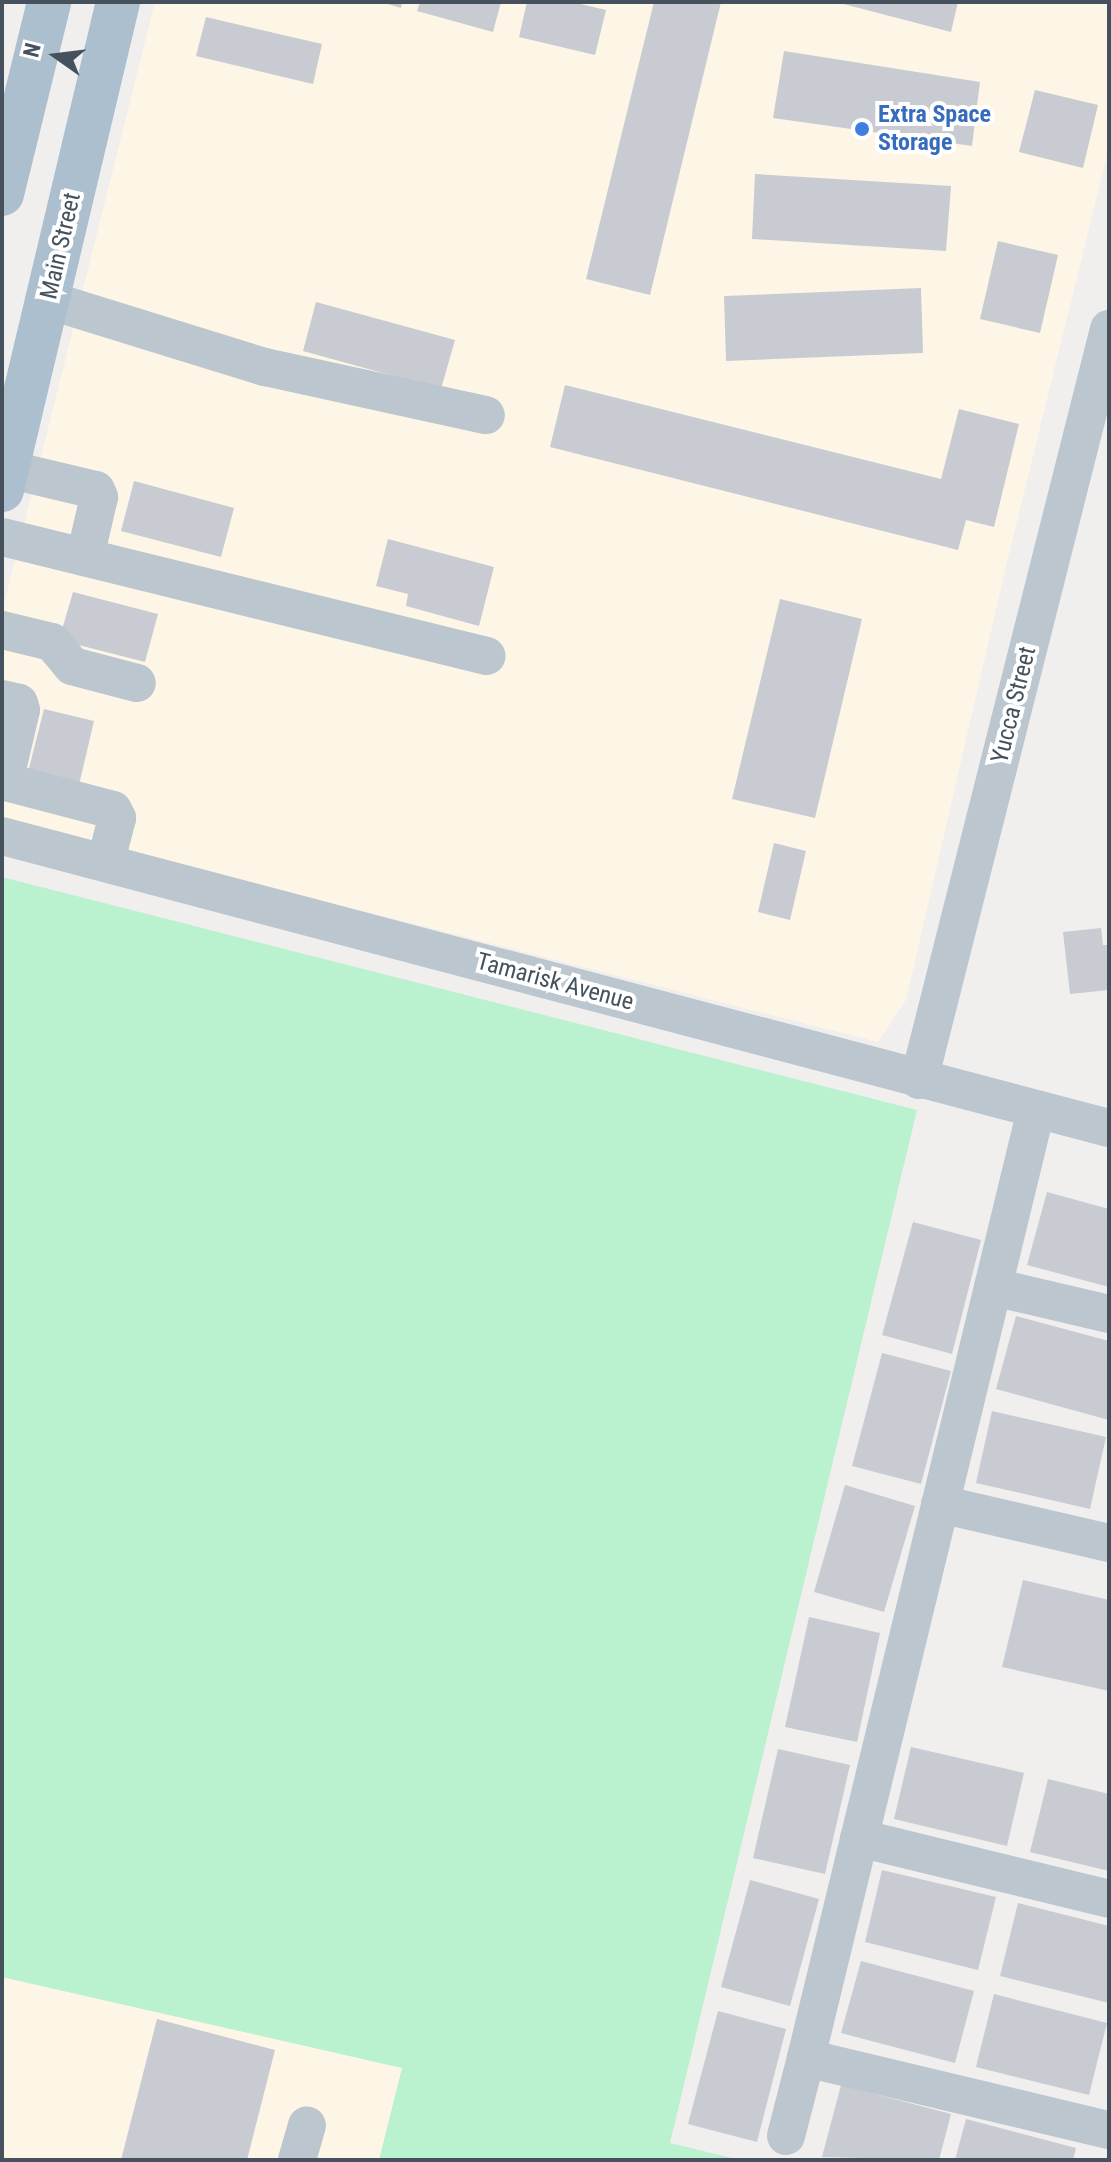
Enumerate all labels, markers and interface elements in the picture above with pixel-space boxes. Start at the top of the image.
north arrow [16,16,96,96]
text: N [18,41,46,60]
place label: Extra Space Storage [878,101,991,157]
marker: Extra Space Storage [853,120,871,138]
street label: Main Street [35,190,87,302]
street label: Yucca Street [986,644,1042,766]
street label: Tamarisk Avenue [473,947,637,1017]

